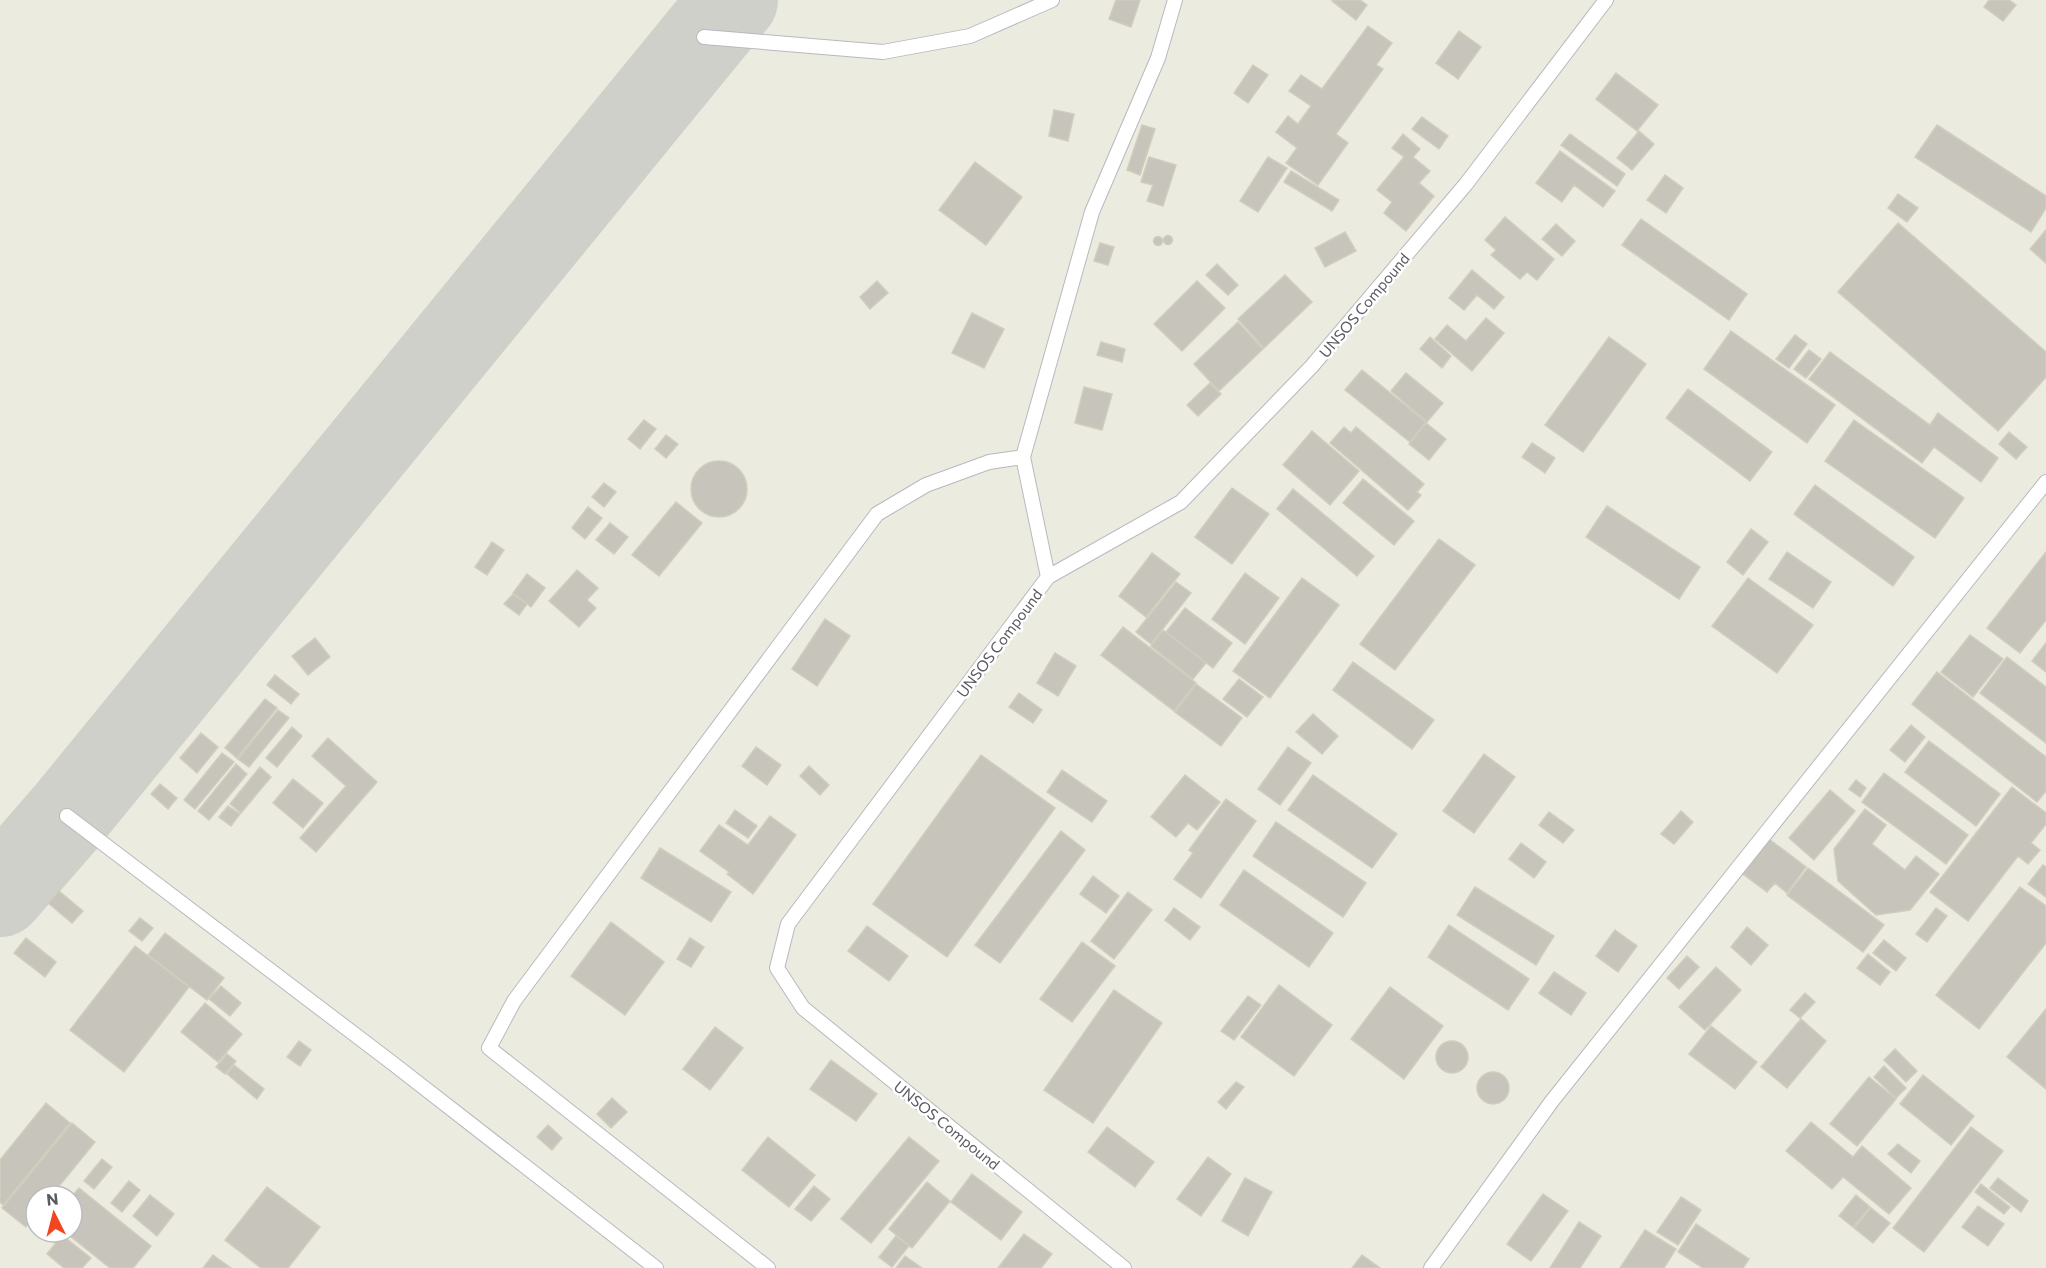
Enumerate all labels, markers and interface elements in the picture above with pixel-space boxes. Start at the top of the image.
street label: UNSOS Compound [1315,249,1413,361]
street label: UNSOS Compound [952,585,1046,701]
street label: UNSOS Compound [891,1077,1003,1173]
north arrow [24,1184,84,1244]
text: N [45,1189,59,1209]

